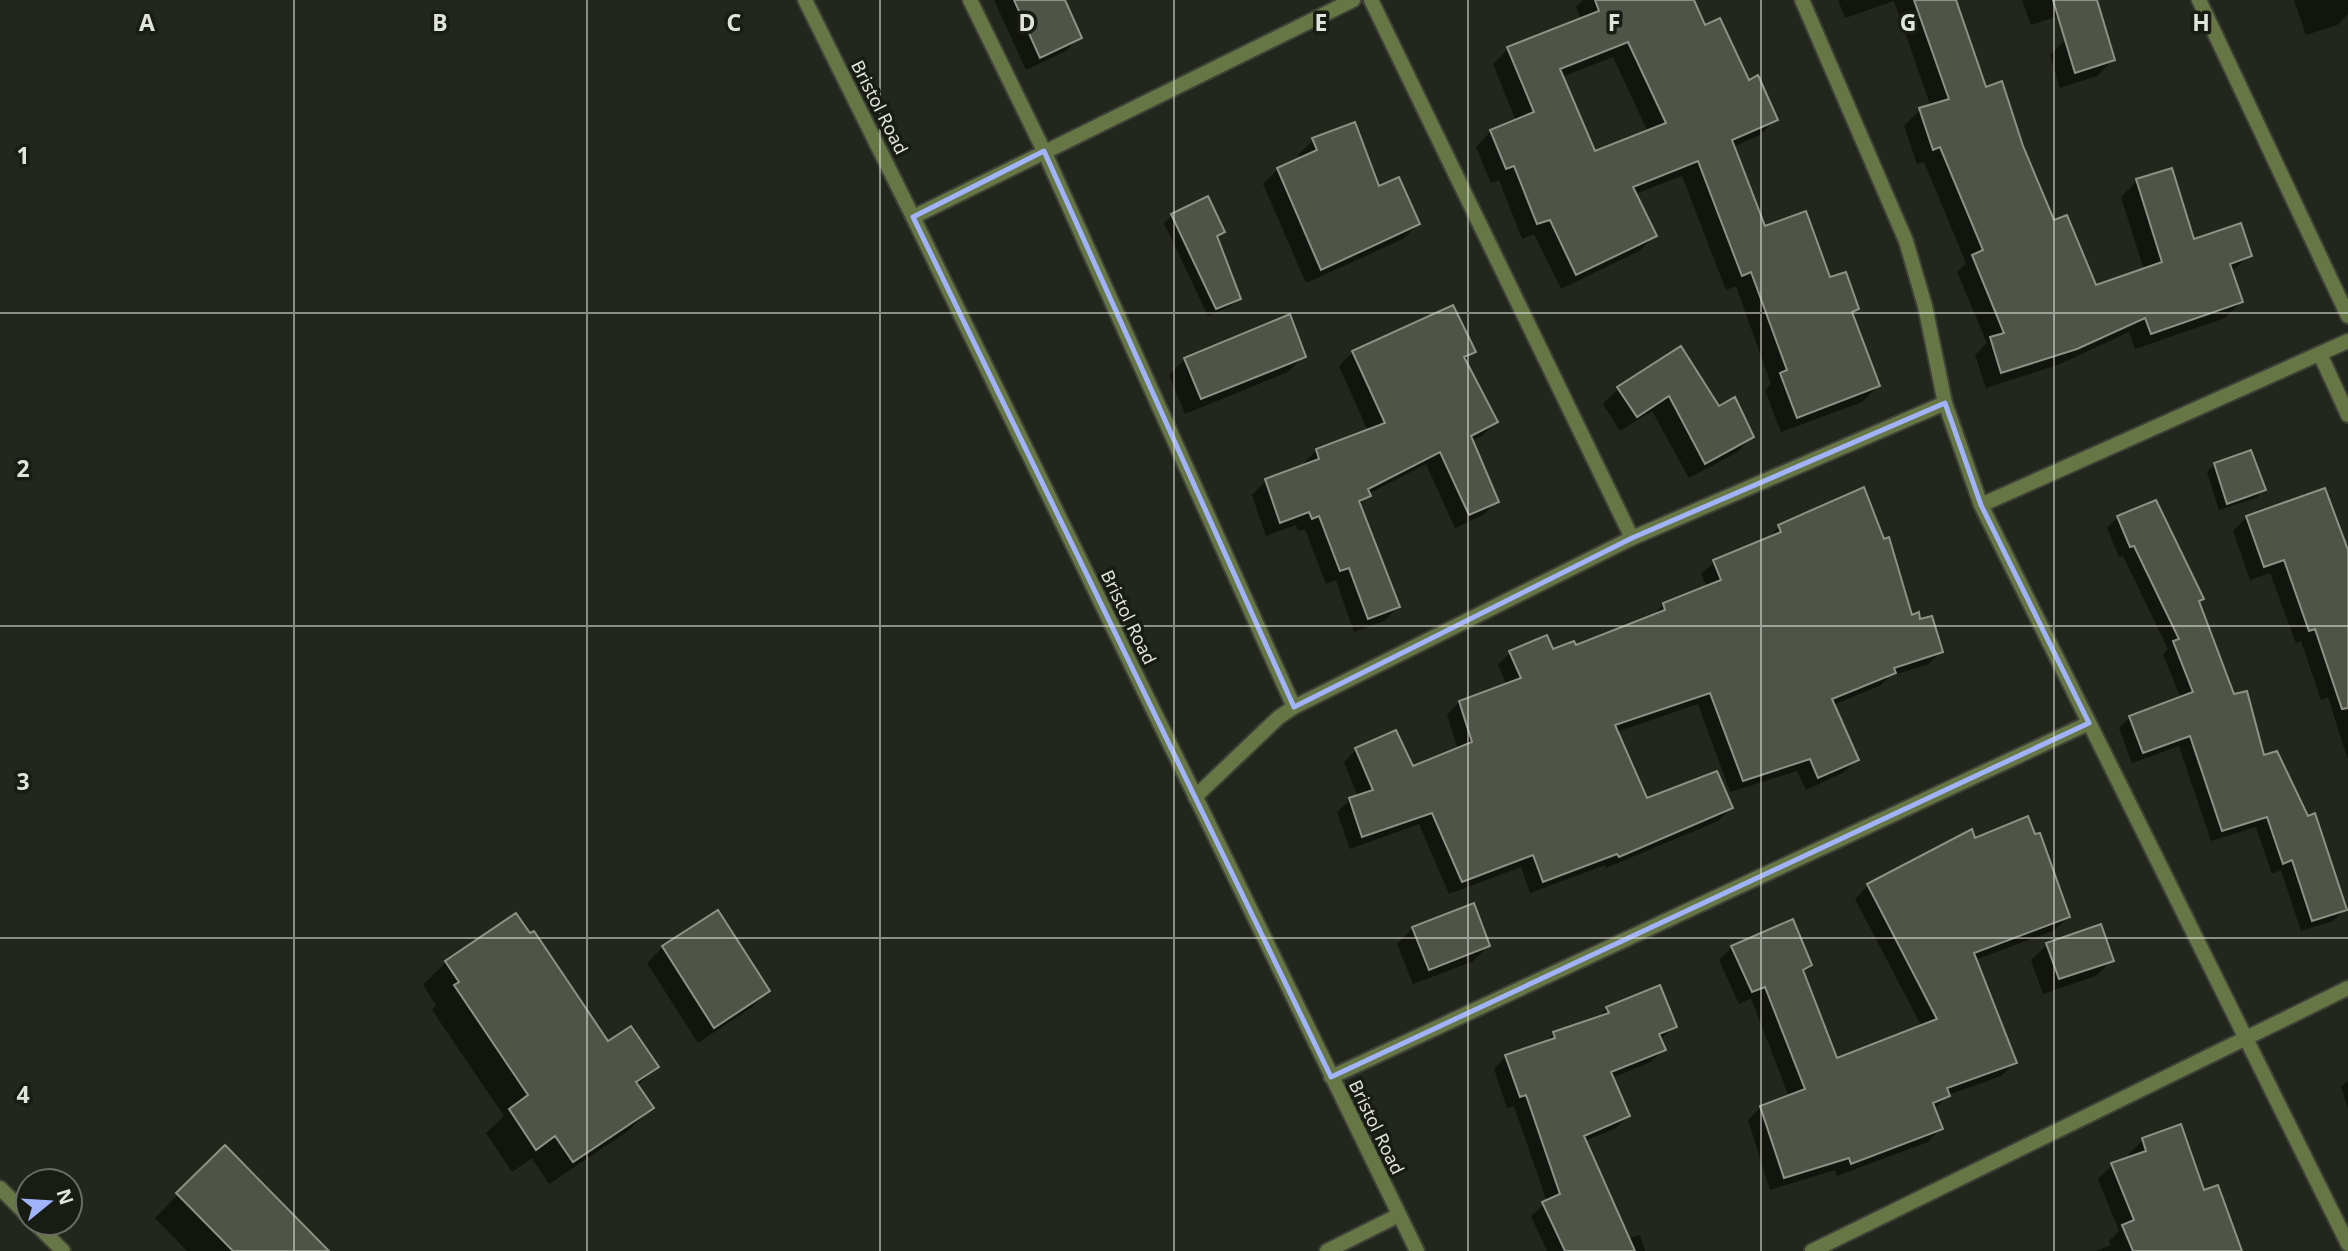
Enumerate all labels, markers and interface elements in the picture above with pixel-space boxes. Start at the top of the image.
text: A [139,6,155,38]
text: B [432,6,448,38]
text: C [727,6,742,38]
text: D [1019,6,1035,38]
text: E [1315,6,1327,38]
text: F [1608,6,1620,38]
text: G [1900,6,1916,38]
text: H [2192,6,2210,38]
street label: Bristol Road [846,56,914,158]
text: 1 [16,139,30,171]
text: 2 [16,452,30,484]
street label: Bristol Road [1096,566,1162,668]
text: 3 [16,765,30,797]
street label: Bristol Road [1344,1076,1410,1178]
text: 4 [16,1078,30,1110]
north arrow [14,1167,84,1237]
text: N [50,1185,80,1208]

